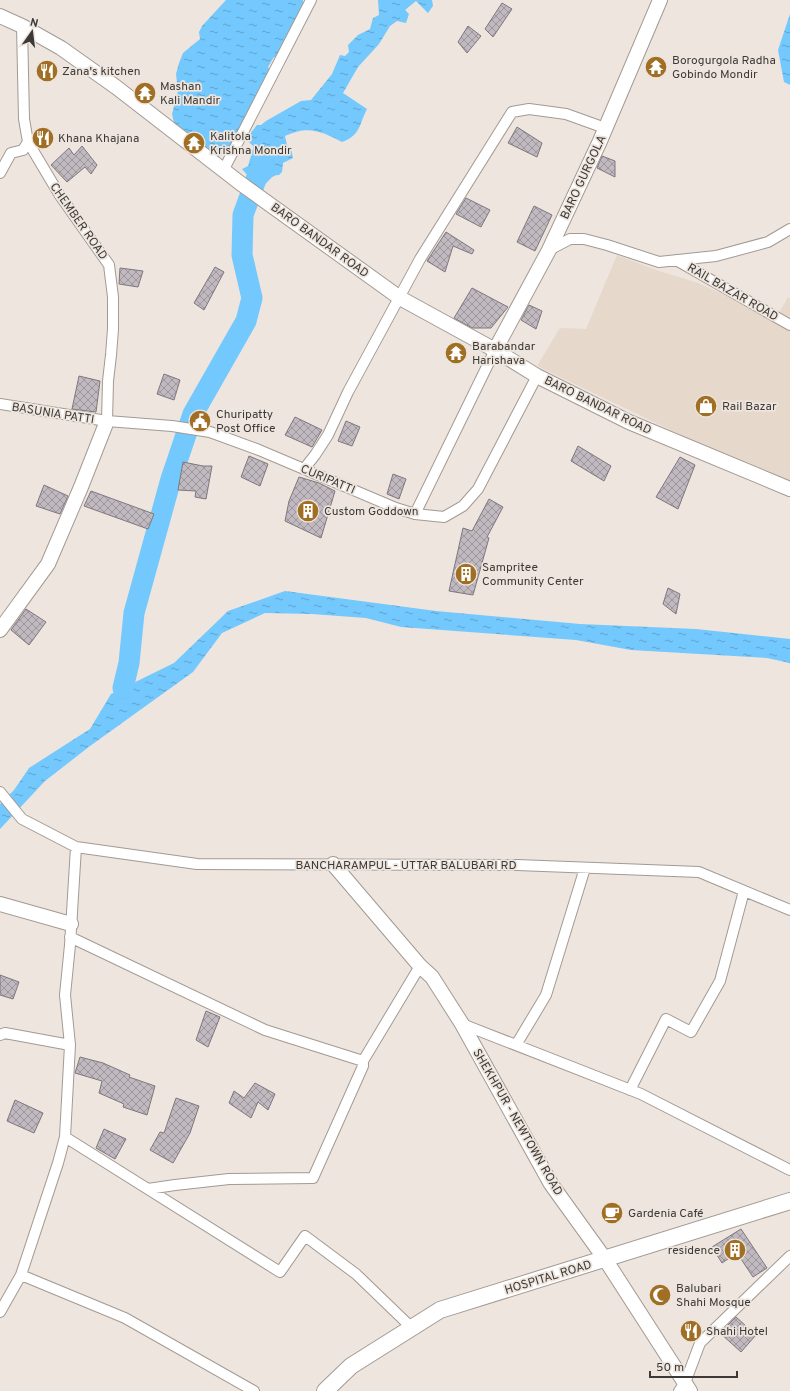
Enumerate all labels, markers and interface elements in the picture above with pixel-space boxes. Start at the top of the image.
north arrow [12,12,52,52]
text: N [29,16,40,31]
place label: Borogurgola Radha Gobindo Mondir [672,53,776,83]
temple icon: Borogurgola Radha Gobindo Mondir [643,54,669,80]
restaurant icon: Zana's kitchen [34,58,60,84]
place label: Zana's kitchen [62,64,141,80]
place label: Mashan Kali Mandir [160,79,221,109]
temple icon: Mashan Kali Mandir [132,80,158,106]
restaurant icon: Khana Khajana [30,125,56,151]
place label: Kalitola Krishna Mondir [210,129,292,159]
temple icon: Kalitola Krishna Mondir [181,130,207,156]
place label: Khana Khajana [58,131,139,147]
street label: BARO GURGOLA [557,133,610,222]
street label: CHEMBER ROAD [46,180,111,263]
street label: BARO BANDAR ROAD [267,200,372,282]
street label: RAIL BAZAR ROAD [684,260,781,325]
place label: Barabandar Harishava [472,339,536,369]
temple icon: Barabandar Harishava [443,340,469,366]
street label: BARO BANDAR ROAD [541,373,654,439]
shop icon: Rail Bazar [693,393,719,419]
place label: Rail Bazar [722,399,777,415]
street label: BASUNIA PATTI [10,400,95,428]
place label: Churipatty Post Office [216,407,276,437]
public building icon: Churipatty Post Office [187,408,213,434]
street label: CURIPATTI [298,461,357,499]
building icon: Custom Goddown [295,498,321,524]
place label: Custom Goddown [324,504,419,520]
place label: Sampritee Community Center [482,560,584,590]
building icon: Sampritee Community Center [453,561,479,587]
street label: BANCHARAMPUL - UTTAR BALUBARI RD [295,858,517,874]
street label: SHEKHPUR - NEWTOWN ROAD [468,1046,566,1199]
cafe icon: Gardenia Café [599,1200,625,1226]
place label: Gardenia Café [628,1206,704,1222]
building icon: residence [722,1237,748,1263]
place label: residence [668,1243,720,1259]
street label: HOSPITAL ROAD [503,1257,594,1299]
place label: Balubari Shahi Mosque [676,1281,751,1311]
mosque icon: Balubari Shahi Mosque [647,1282,673,1308]
restaurant icon: Shahi Hotel [678,1318,704,1344]
place label: Shahi Hotel [706,1324,768,1340]
scale bar [650,1353,737,1379]
text: 50 m [656,1360,684,1376]

